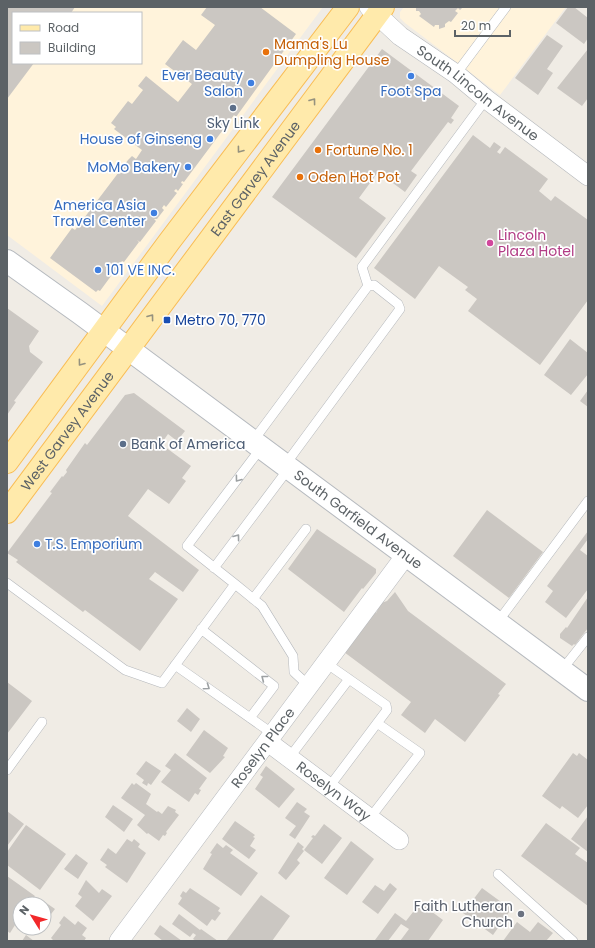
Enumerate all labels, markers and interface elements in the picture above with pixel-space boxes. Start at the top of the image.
legend [12,12,142,64]
scale bar [455,12,510,38]
text: 20 m [461,17,491,34]
text: Road [48,19,79,36]
place label: Mama's Lu Dumpling House [274,34,390,70]
text: Building [48,39,96,56]
street label: South Lincoln Avenue [413,40,543,146]
marker: Mama's Lu Dumpling House [261,47,271,57]
place label: Ever Beauty Salon [162,65,243,101]
marker: Foot Spa [406,71,416,81]
marker: Ever Beauty Salon [246,78,256,88]
place label: Foot Spa [381,81,441,101]
one-way arrow [308,99,315,106]
marker: Sky Link [228,103,238,113]
place label: Sky Link [207,113,260,133]
street label: East Garvey Avenue [206,116,305,240]
place label: House of Ginseng [80,129,202,149]
marker: House of Ginseng [205,134,215,144]
place label: Fortune No. 1 [326,140,413,160]
one-way arrow [237,145,244,152]
marker: Fortune No. 1 [313,145,323,155]
place label: MoMo Bakery [87,157,180,177]
marker: MoMo Bakery [183,162,193,172]
place label: Oden Hot Pot [308,167,400,187]
marker: Oden Hot Pot [295,172,305,182]
place label: America Asia Travel Center [53,195,146,231]
marker: America Asia Travel Center [149,208,159,218]
place label: Lincoln Plaza Hotel [498,225,574,261]
marker: Lincoln Plaza Hotel [485,238,495,248]
place label: 101 VE INC. [106,260,175,280]
marker: 101 VE INC. [93,265,103,275]
place label: Metro 70, 770 [175,310,266,330]
one-way arrow [146,315,153,322]
marker: Metro 70, 770 [162,315,172,325]
one-way arrow [79,358,86,365]
street label: West Garvey Avenue [16,367,119,495]
place label: Bank of America [131,434,245,454]
marker: Bank of America [118,439,128,449]
street label: South Garfield Avenue [290,465,427,574]
one-way arrow [236,474,243,481]
place label: T.S. Emporium [45,534,142,554]
one-way arrow [232,534,239,541]
marker: T.S. Emporium [32,539,42,549]
one-way arrow [261,675,268,682]
one-way arrow [203,682,210,690]
street label: Roselyn Place [226,703,300,792]
street label: Roselyn Way [292,757,375,826]
north arrow [12,896,52,936]
place label: Faith Lutheran Church [414,896,513,932]
text: N [15,902,33,918]
marker: Faith Lutheran Church [516,909,526,919]

